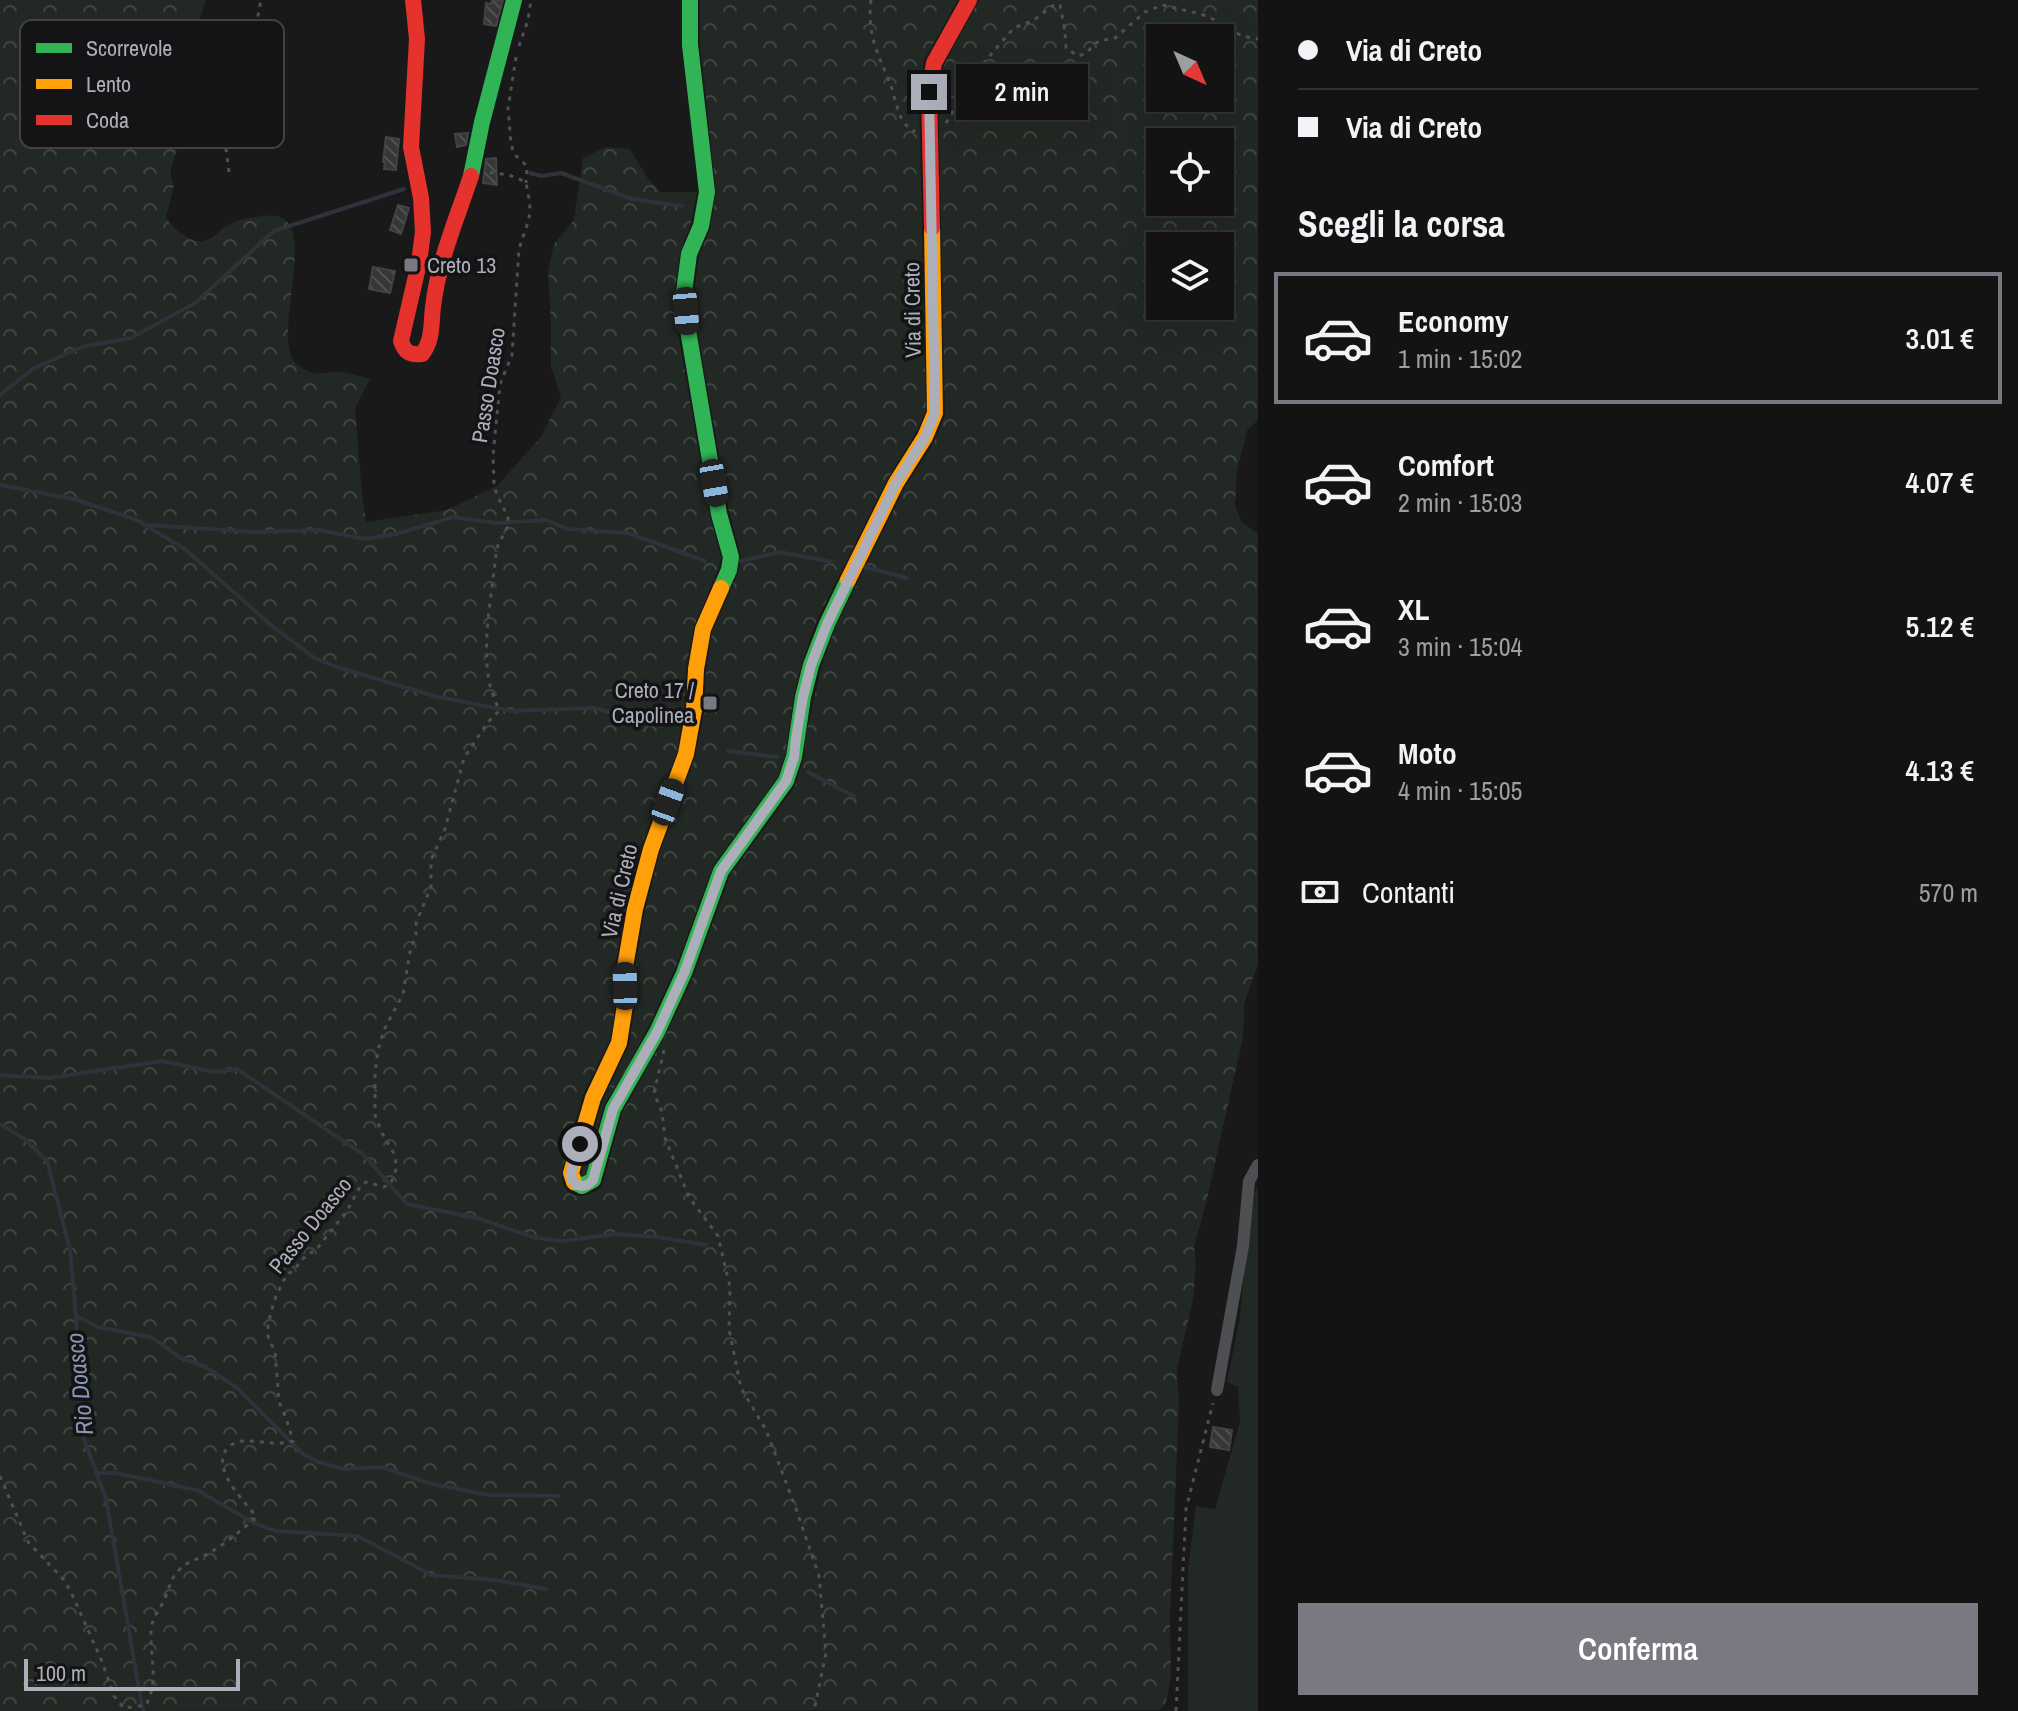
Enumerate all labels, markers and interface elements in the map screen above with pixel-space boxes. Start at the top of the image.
legend [20,20,284,148]
north arrow [1146,24,1234,112]
map controls [1146,24,1234,320]
text: Via di Creto [1346,30,1482,70]
text: Scorrevole [86,33,172,63]
callout: 2 min [957,64,1089,120]
text: Lento [86,69,131,99]
route end [911,74,947,110]
text: 2 min [995,74,1049,109]
text: Coda [86,105,129,135]
text: Via di Creto [1346,107,1482,147]
button: locate [1146,128,1234,216]
text: Scegli la corsa [1298,200,1505,248]
button: layers [1146,232,1234,320]
place label: Creto 13 [427,250,496,280]
marker: Creto 13 [402,256,420,274]
street label: Via di Creto [896,262,928,358]
car [672,286,700,336]
text: Economy [1398,301,1509,341]
icon: car [1302,302,1374,374]
text: 3.01 € [1906,318,1974,358]
street label: Passo Doasco [464,325,512,445]
text: 1 min · 15:02 [1398,341,1522,376]
text: Comfort [1398,445,1494,485]
icon: car [1302,446,1374,518]
car [698,457,730,509]
text: 4.07 € [1906,462,1974,502]
text: 2 min · 15:03 [1398,485,1522,520]
text: XL [1398,589,1429,629]
icon: car [1302,590,1374,662]
text: 5.12 € [1906,606,1974,646]
text: 3 min · 15:04 [1398,629,1522,664]
place label: Creto 17 / Capolinea [612,675,695,730]
marker: Creto 17 / Capolinea [701,694,719,712]
text: Moto [1398,733,1457,773]
icon: car [1302,734,1374,806]
text: 4.13 € [1906,750,1974,790]
text: 4 min · 15:05 [1398,773,1522,808]
car [649,775,687,829]
street label: Via di Creto [594,841,644,941]
icon: cash [1298,870,1342,914]
text: Contanti [1362,872,1455,912]
text: 570 m [1919,875,1978,910]
car [613,962,637,1010]
route start [562,1126,598,1162]
street label: Passo Doasco [262,1170,358,1280]
water label: Rio Doasco [58,1331,100,1437]
button: Conferma [1298,1603,1978,1695]
scale bar [24,1655,240,1691]
text: 100 m [36,1658,86,1688]

